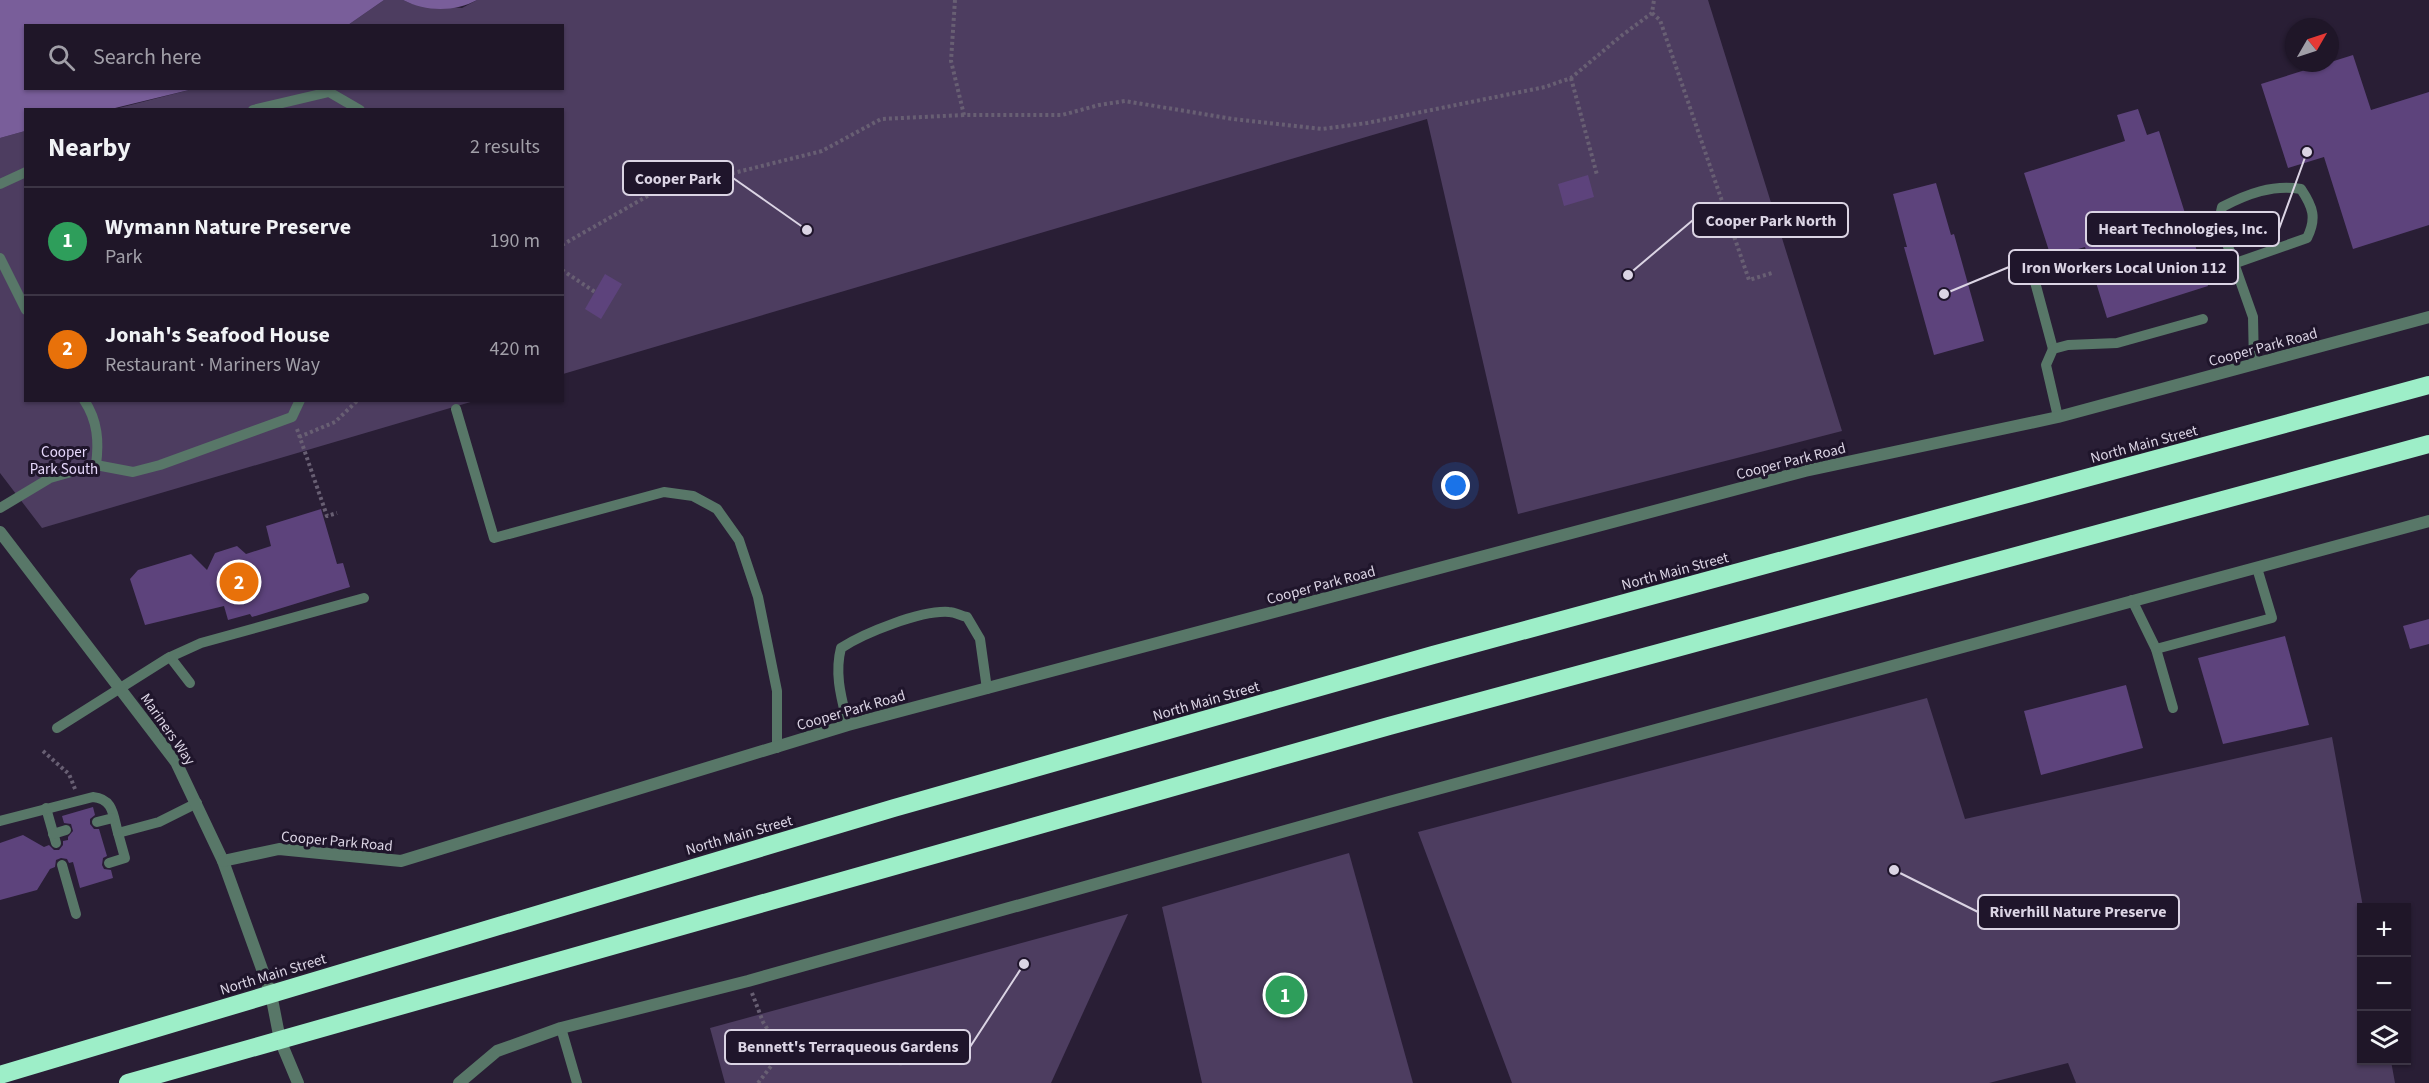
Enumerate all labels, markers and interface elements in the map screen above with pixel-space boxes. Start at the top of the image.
north arrow [2285,18,2339,72]
search box [24,24,564,90]
icon: search [45,41,78,74]
text: Search here [93,41,201,73]
text: Nearby [48,129,131,166]
text: 2 results [470,133,540,161]
callout: Cooper Park [623,161,733,195]
text: Cooper Park [635,168,722,190]
callout: Cooper Park North [1693,203,1848,237]
text: Cooper Park North [1705,210,1837,232]
text: Wymann Nature Preserve [105,211,351,243]
callout: Heart Technologies, Inc. [2086,212,2279,246]
text: Heart Technologies, Inc. [2098,218,2268,240]
text: 1 [62,227,73,255]
text: 190 m [490,227,540,255]
text: Park [105,243,142,271]
callout: Iron Workers Local Union 112 [2009,250,2238,284]
text: Iron Workers Local Union 112 [2022,257,2226,279]
text: Jonah's Seafood House [105,319,330,351]
street label: Cooper Park Road [2206,323,2320,372]
text: 2 [62,335,73,363]
text: 420 m [490,335,540,363]
text: Restaurant · Mariners Way [105,351,320,379]
street label: North Main Street [2088,420,2200,469]
street label: Cooper Park Road [1734,438,1848,485]
park label: Cooper Park South [30,442,98,480]
your location [1441,471,1470,500]
street label: North Main Street [1619,547,1731,596]
pin: 2 [220,560,258,604]
street label: Cooper Park Road [1264,561,1378,610]
street label: North Main Street [1150,676,1262,727]
street label: Cooper Park Road [794,685,908,736]
street label: Mariners Way [135,689,200,770]
street label: North Main Street [683,810,795,861]
street label: Cooper Park Road [280,826,394,857]
callout: Riverhill Nature Preserve [1978,895,2179,929]
text: Riverhill Nature Preserve [1989,901,2167,923]
map controls [2357,903,2411,1065]
button: + [2357,903,2411,957]
street label: North Main Street [217,948,329,1001]
button: − [2357,957,2411,1011]
pin: 1 [1266,972,1304,1018]
button: layers [2357,1011,2411,1065]
callout: Bennett's Terraqueous Gardens [725,1030,970,1064]
text: Bennett's Terraqueous Gardens [737,1036,959,1058]

